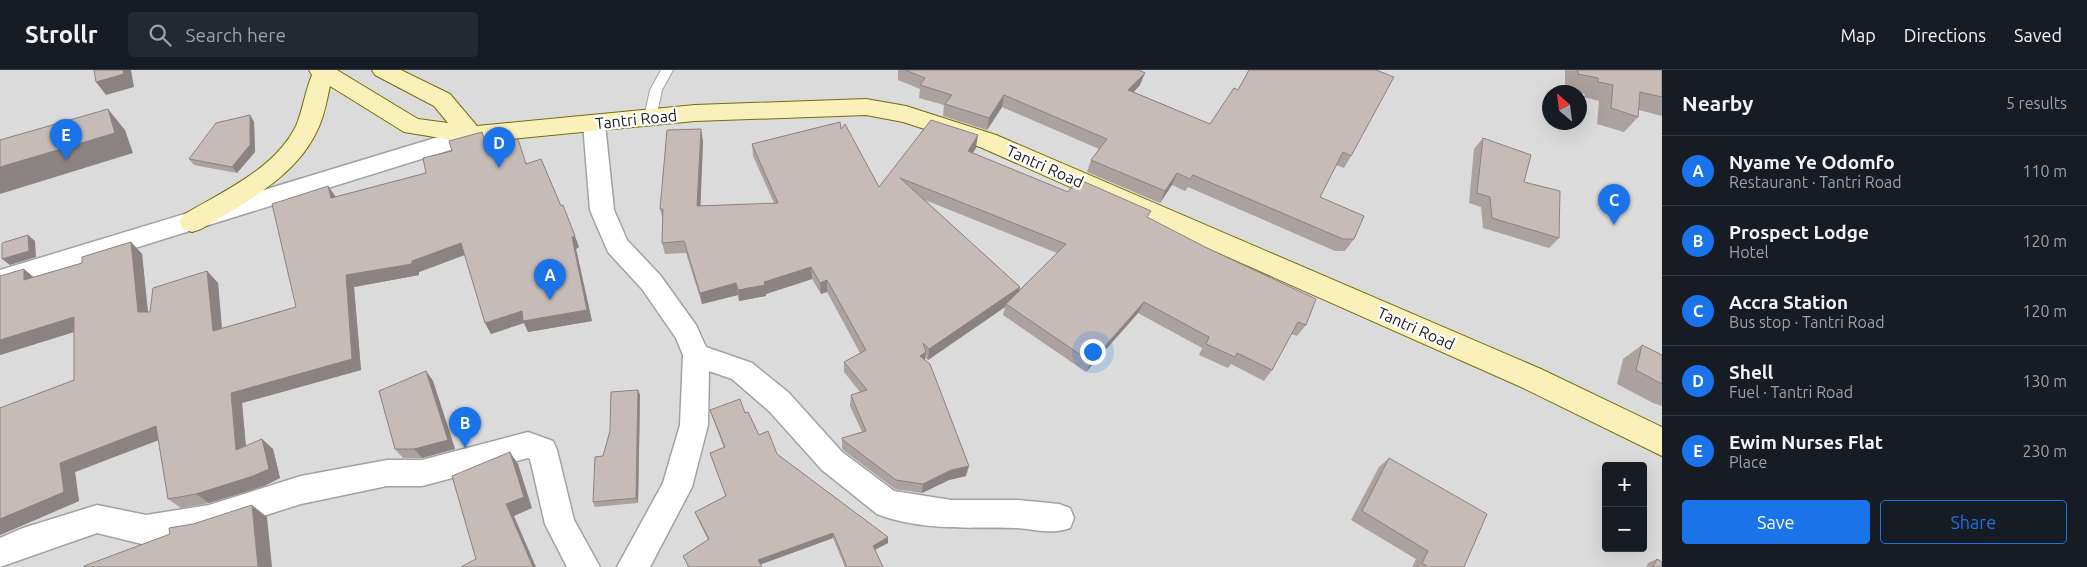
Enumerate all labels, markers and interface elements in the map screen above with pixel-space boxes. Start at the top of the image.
search box [128,12,478,57]
text: Strollr [25,21,98,48]
icon: search [146,21,174,49]
text: Search here [186,24,286,46]
text: Map [1840,25,1876,45]
text: Directions [1904,25,1986,45]
text: Saved [2014,25,2062,45]
north arrow [1542,85,1587,130]
text: Nearby [1682,91,1753,115]
text: 5 results [2006,94,2067,112]
street label: Tantri Road [594,106,678,132]
pin: E [50,119,82,160]
pin: D [483,127,515,168]
street label: Tantri Road [1004,141,1086,191]
text: Nyame Ye Odomfo [1729,151,1895,173]
text: A [1692,162,1704,180]
text: 110 m [2022,162,2067,180]
text: Restaurant · Tantri Road [1729,173,1902,191]
pin: C [1598,184,1630,225]
text: Prospect Lodge [1729,221,1869,243]
text: B [1693,232,1703,250]
text: 120 m [2022,232,2067,250]
text: Hotel [1729,243,1769,261]
pin: A [534,259,566,300]
text: Accra Station [1729,291,1848,313]
text: C [1693,302,1703,320]
text: 120 m [2022,302,2067,320]
street label: Tantri Road [1375,303,1457,353]
text: Bus stop · Tantri Road [1729,313,1885,331]
your location [1080,339,1106,365]
text: Shell [1729,361,1773,383]
text: D [1692,372,1704,390]
text: 130 m [2022,372,2067,390]
text: Fuel · Tantri Road [1729,383,1853,401]
pin: B [449,407,481,448]
text: Ewim Nurses Flat [1729,431,1883,453]
text: E [1693,442,1703,460]
text: 230 m [2022,442,2067,460]
text: Place [1729,453,1767,471]
map controls [1602,462,1647,552]
button: + [1602,462,1647,507]
button: Save [1682,500,1870,544]
button: Share [1880,500,2067,544]
button: − [1602,507,1647,552]

